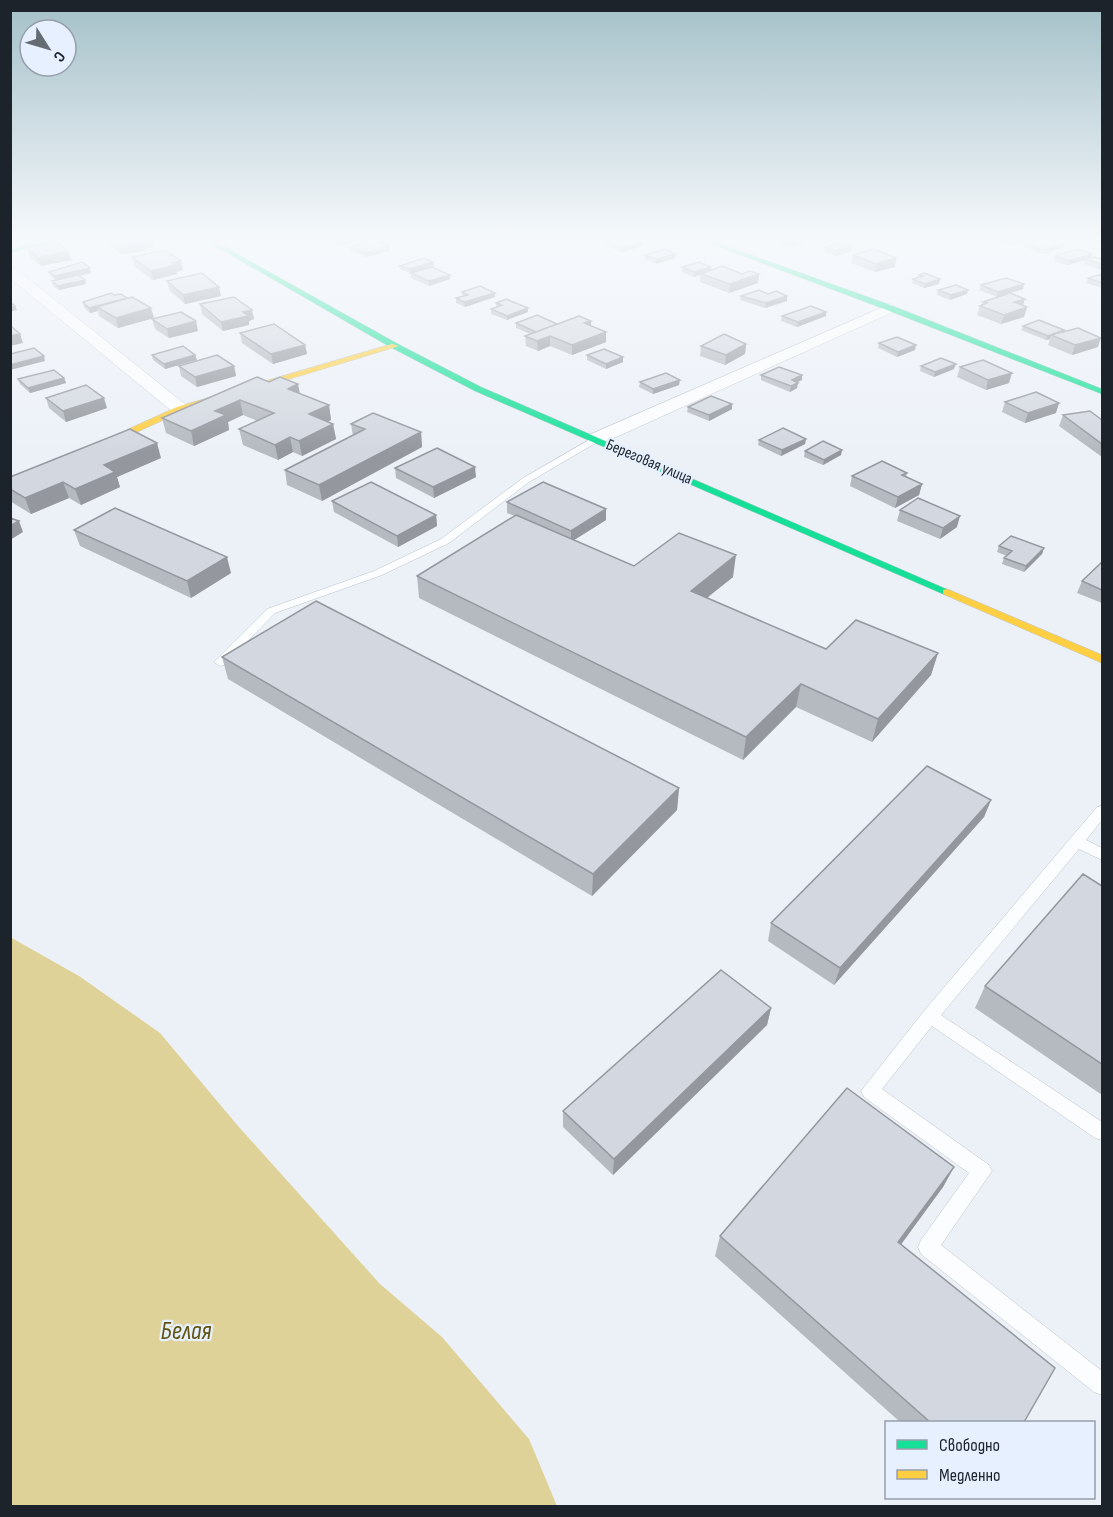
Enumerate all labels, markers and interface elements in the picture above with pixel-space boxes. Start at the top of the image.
north arrow [18,18,78,78]
text: С [49,47,69,65]
street label: Береговая улица [603,435,695,489]
water label: Белая [161,1316,212,1347]
legend [885,1421,1095,1499]
text: Свободно [939,1435,1000,1456]
text: Медленно [939,1465,1001,1486]

